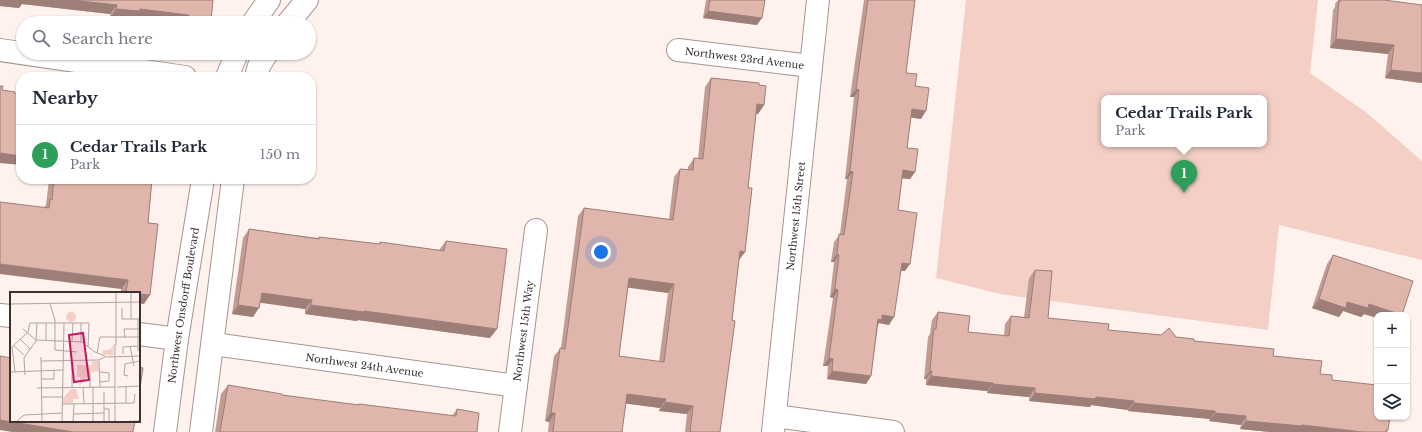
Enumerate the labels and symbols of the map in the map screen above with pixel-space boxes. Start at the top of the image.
street label: Northwest 23rd Avenue [684,45,805,72]
pin: 1 [1171,160,1197,193]
street label: Northwest 15th Street [784,161,808,271]
street label: Northwest Onsdorff Boulevard [165,226,202,384]
your location [591,242,611,262]
street label: Northwest 15th Way [511,279,537,382]
inset map [10,292,140,422]
street label: Northwest 24th Avenue [305,351,425,380]

